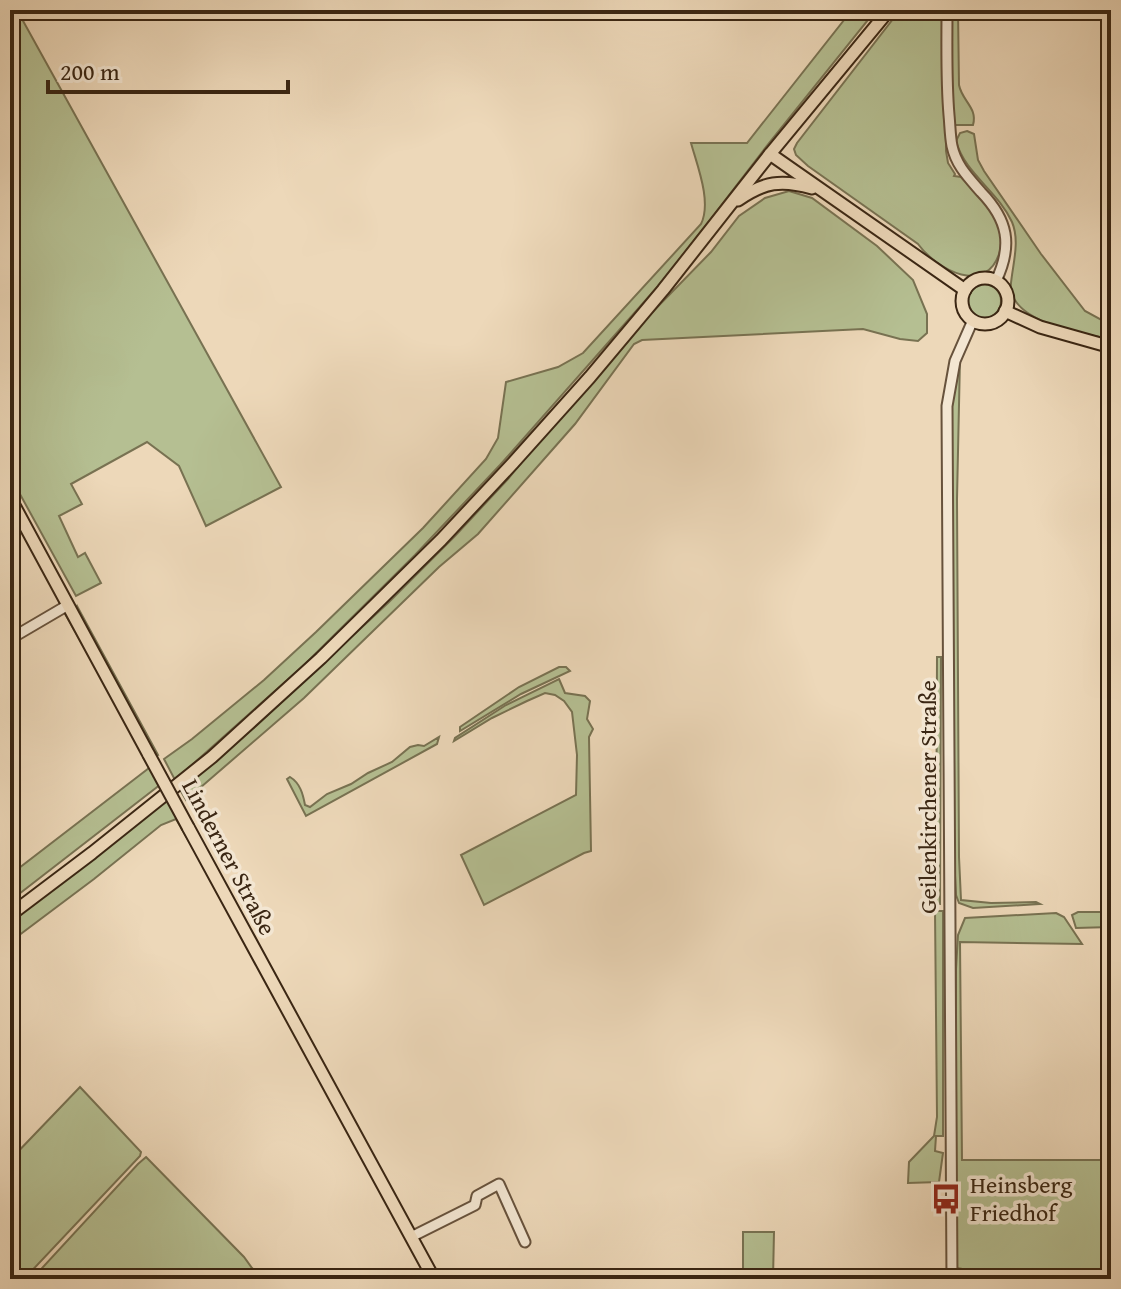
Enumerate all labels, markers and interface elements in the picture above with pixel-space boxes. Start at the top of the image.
scale bar [48,44,288,94]
text: 200 m [60,54,120,89]
street label: Geilenkirchener Straße [910,680,945,914]
street label: Linderner Straße [174,772,285,941]
place label: Heinsberg Friedhof [970,1167,1073,1230]
bus stop icon: Heinsberg Friedhof [929,1182,963,1216]

